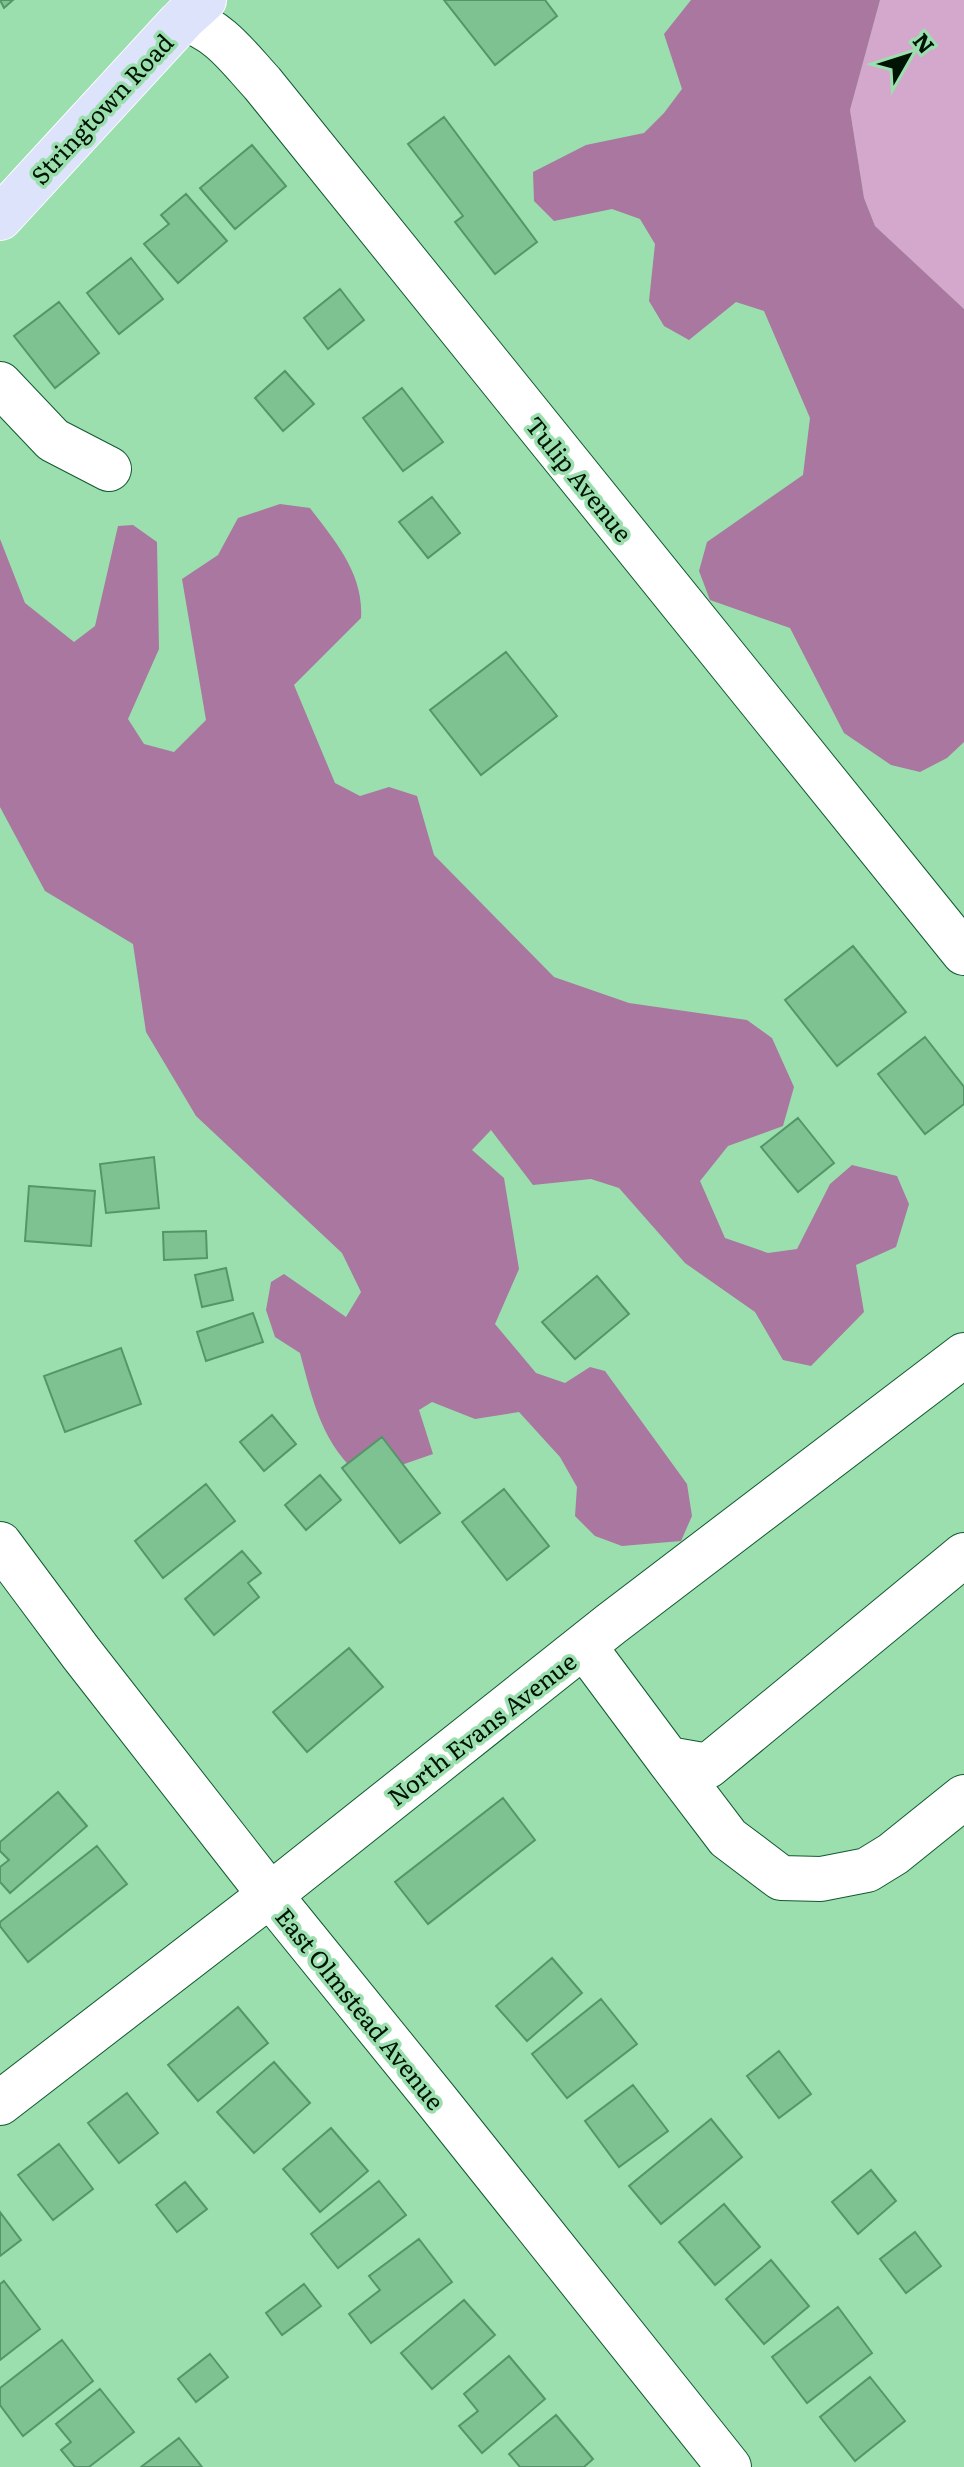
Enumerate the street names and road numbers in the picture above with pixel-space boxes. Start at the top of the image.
street label: Stringtown Road [22,25,180,191]
street label: Tulip Avenue [518,408,642,548]
street label: North Evans Avenue [379,1643,583,1813]
street label: East Olmstead Avenue [268,1899,454,2117]

